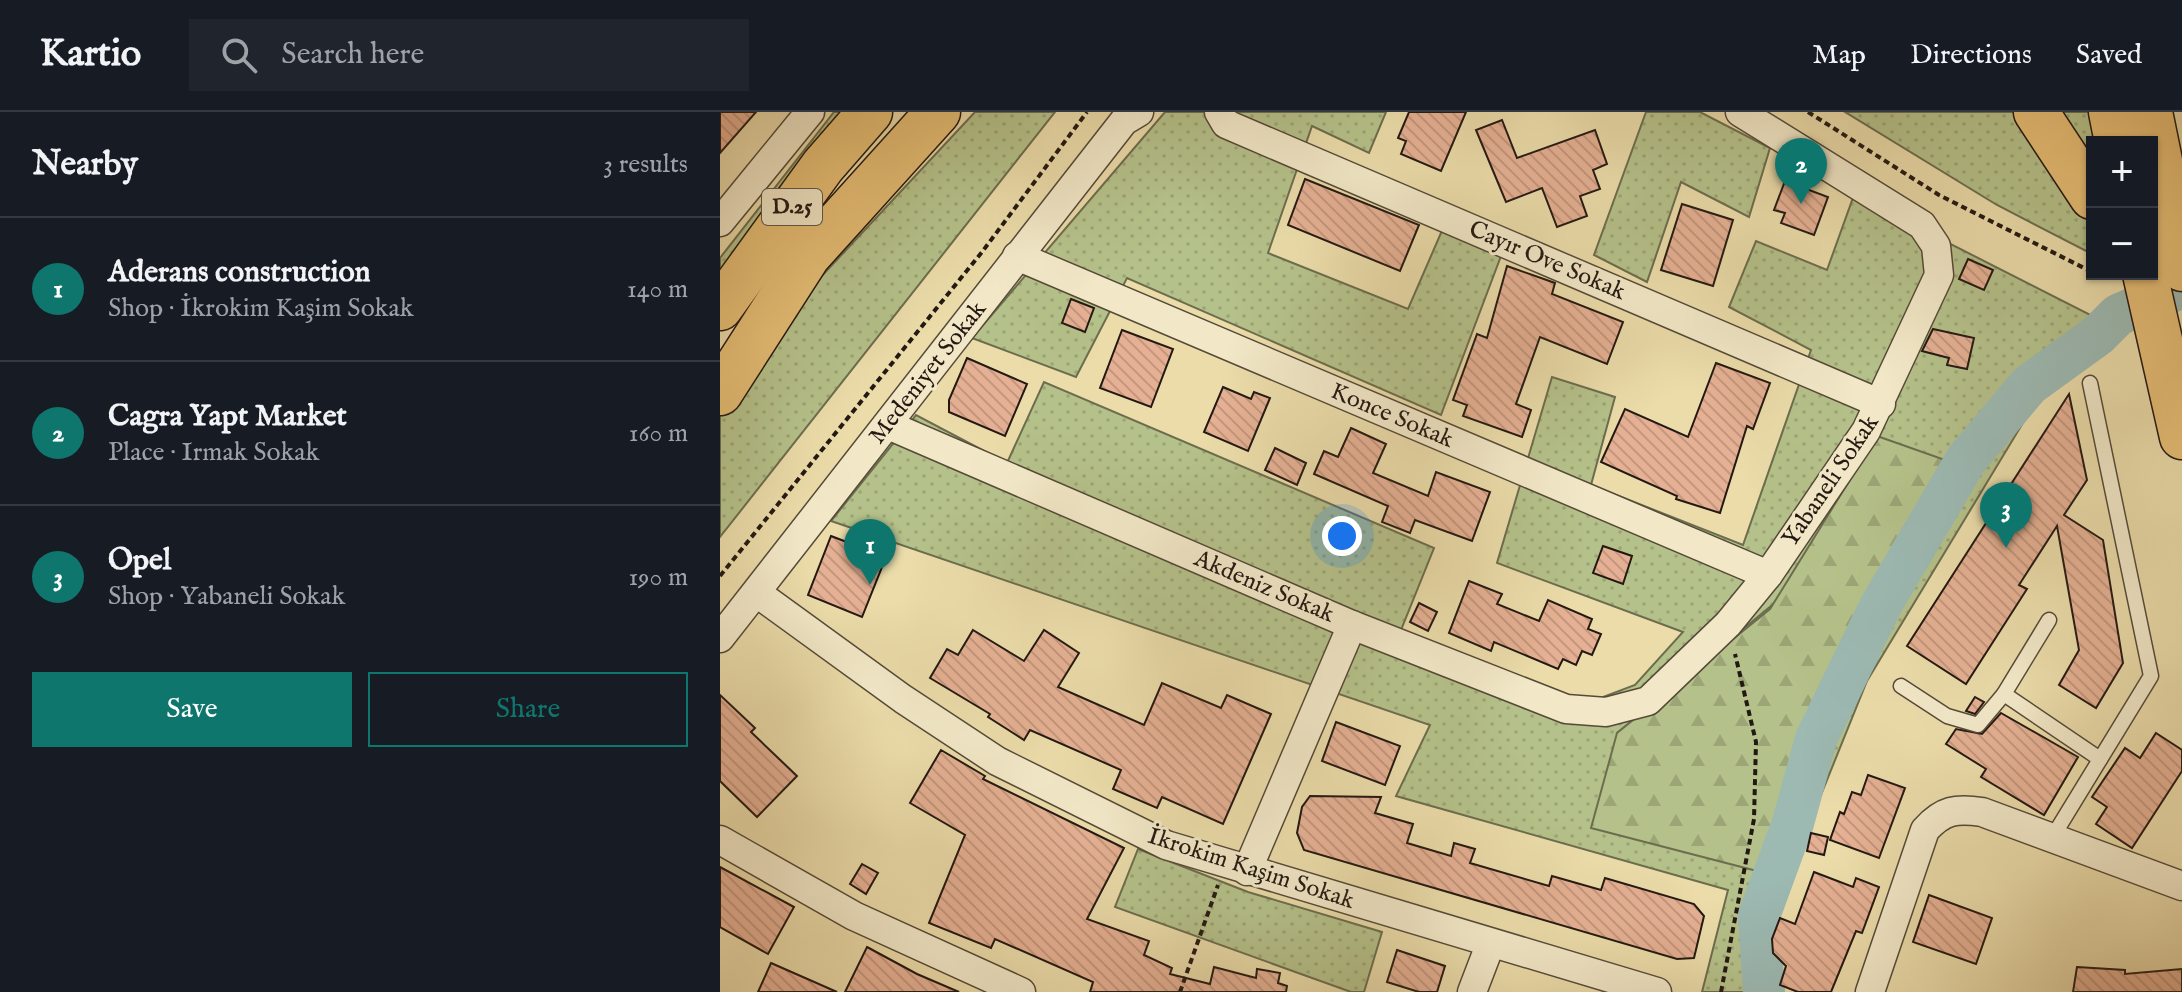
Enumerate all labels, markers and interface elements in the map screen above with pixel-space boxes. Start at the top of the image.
search box [189,19,749,91]
text: Kartio [40,31,141,79]
icon: search [217,33,261,77]
text: Search here [281,36,424,74]
text: Map [1812,38,1866,73]
text: Directions [1910,38,2032,73]
text: Saved [2076,38,2142,73]
map controls [2086,136,2158,280]
button: + [2086,136,2158,208]
pin: 2 [1775,138,1827,204]
text: Nearby [32,143,138,186]
text: 3 results [603,148,688,181]
road number: D.25 [762,189,822,225]
button: − [2086,208,2158,280]
street label: Cayır Ove Sokak [1464,214,1630,308]
text: Aderans construction [108,254,371,292]
text: 1 [53,273,63,306]
text: 140 m [627,273,688,306]
text: Shop · İkrokim Kaşim Sokak [108,292,414,325]
street label: Medeniyet Sokak [862,295,994,451]
street label: Konce Sokak [1326,376,1458,456]
text: Cagra Yapt Market [108,398,347,436]
street label: Yabaneli Sokak [1776,409,1887,553]
text: 2 [52,417,64,450]
text: 160 m [629,417,688,450]
text: Place · Irmak Sokak [108,436,320,469]
pin: 3 [1980,482,2032,548]
your location [1322,516,1362,556]
pin: 1 [844,519,896,585]
text: Opel [108,542,171,580]
street label: Akdeniz Sokak [1188,543,1339,631]
text: 3 [53,561,63,594]
text: 190 m [628,561,688,594]
text: Shop · Yabaneli Sokak [108,580,345,613]
button: Save [32,672,352,747]
button: Share [368,672,688,747]
street label: İkrokim Kaşim Sokak [1144,821,1358,917]

